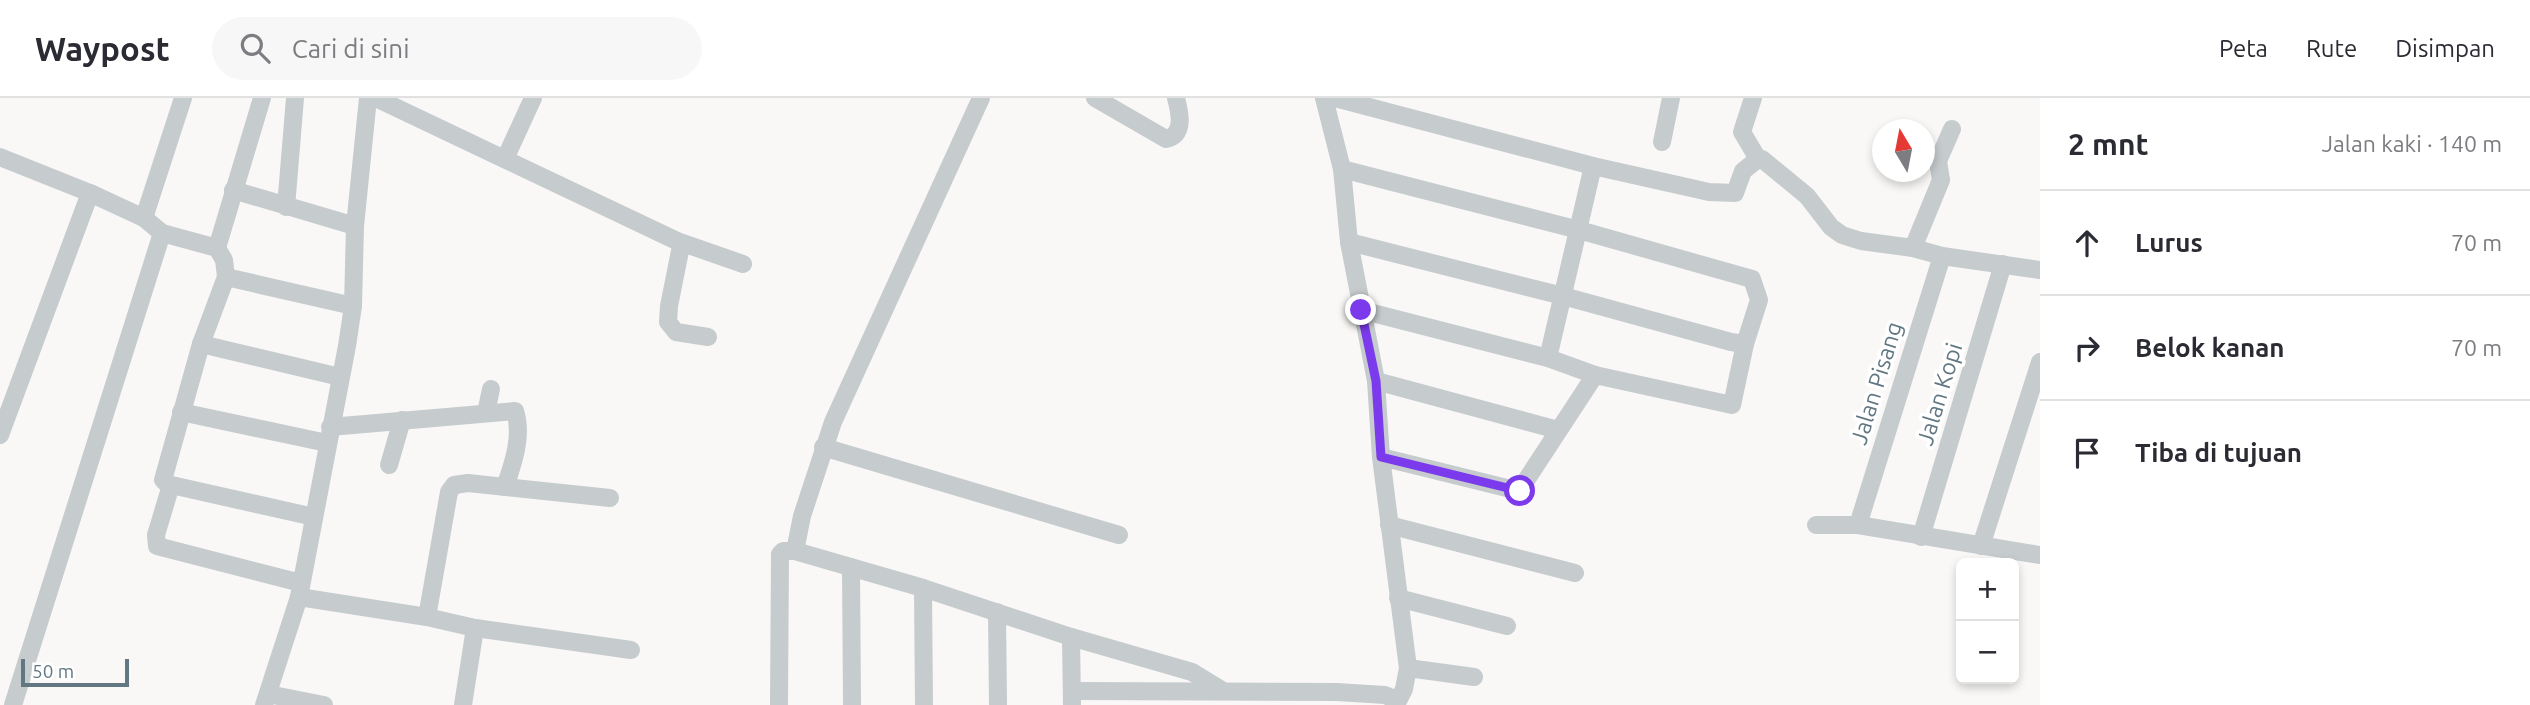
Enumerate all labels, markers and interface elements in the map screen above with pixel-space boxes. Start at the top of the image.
search box [212,17,702,80]
icon: search [236,29,274,67]
text: Waypost [35,30,170,67]
text: Cari di sini [292,34,409,63]
text: Peta [2219,35,2268,62]
text: Rute [2306,35,2357,62]
text: Disimpan [2395,35,2495,62]
north arrow [1872,119,1935,182]
text: 2 mnt [2068,127,2148,161]
text: Jalan kaki · 140 m [2322,131,2502,156]
icon: ahead [2068,224,2106,262]
text: Lurus [2135,228,2203,257]
text: 70 m [2451,230,2502,255]
route end [1345,294,1376,325]
street label: Jalan Pisang [1845,319,1907,447]
icon: right [2068,329,2106,367]
text: Belok kanan [2135,333,2285,362]
text: 70 m [2451,335,2502,360]
street label: Jalan Kopi [1912,340,1966,448]
icon: arrive [2068,434,2106,472]
text: Tiba di tujuan [2135,438,2302,467]
route start [1504,475,1535,506]
map controls [1956,558,2019,684]
button: + [1956,558,2019,621]
button: − [1956,621,2019,684]
scale bar [21,656,130,688]
text: 50 m [32,660,74,682]

